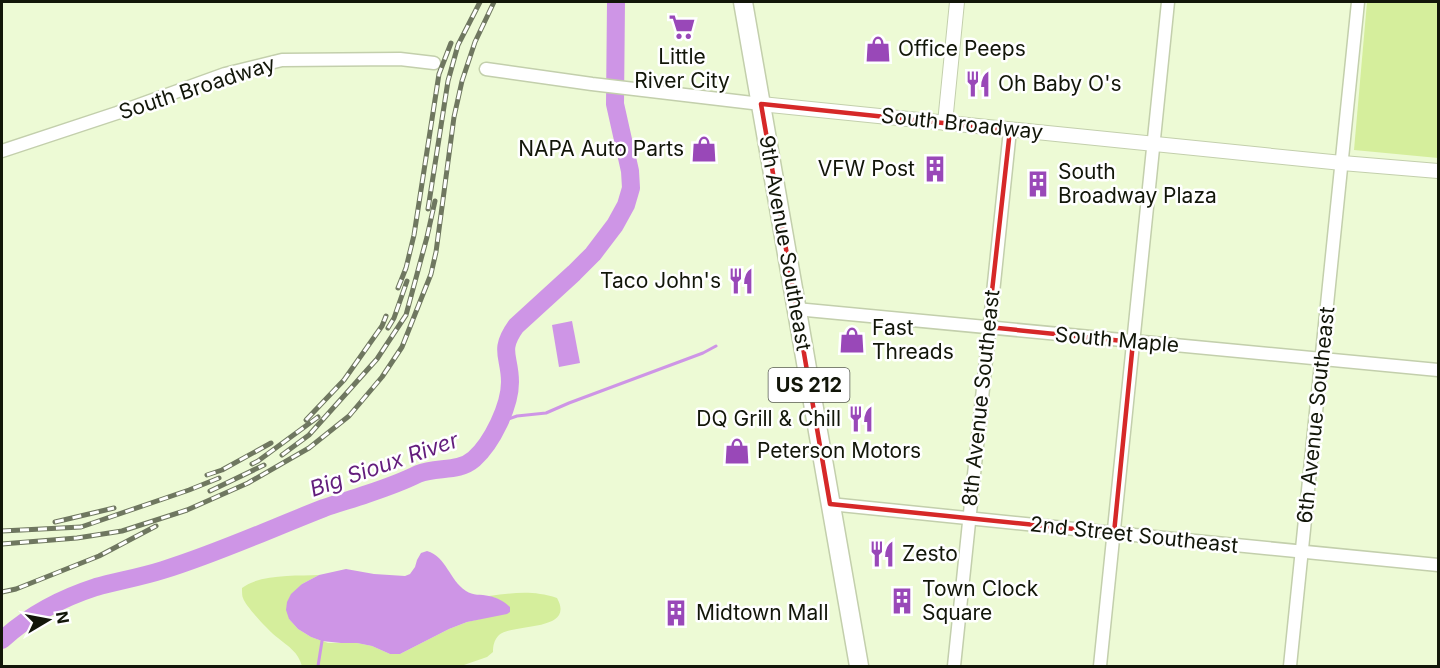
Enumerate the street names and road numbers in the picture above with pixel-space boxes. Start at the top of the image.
street label: South Broadway [116,50,278,125]
street label: South Broadway [880,103,1045,144]
street label: 9th Avenue Southeast [754,133,817,353]
street label: 8th Avenue Southeast [957,288,1004,508]
street label: 6th Avenue Southeast [1292,305,1339,525]
street label: South Maple [1054,322,1180,357]
road number: US 212 [768,368,850,402]
street label: 2nd Street Southeast [1029,511,1239,558]

